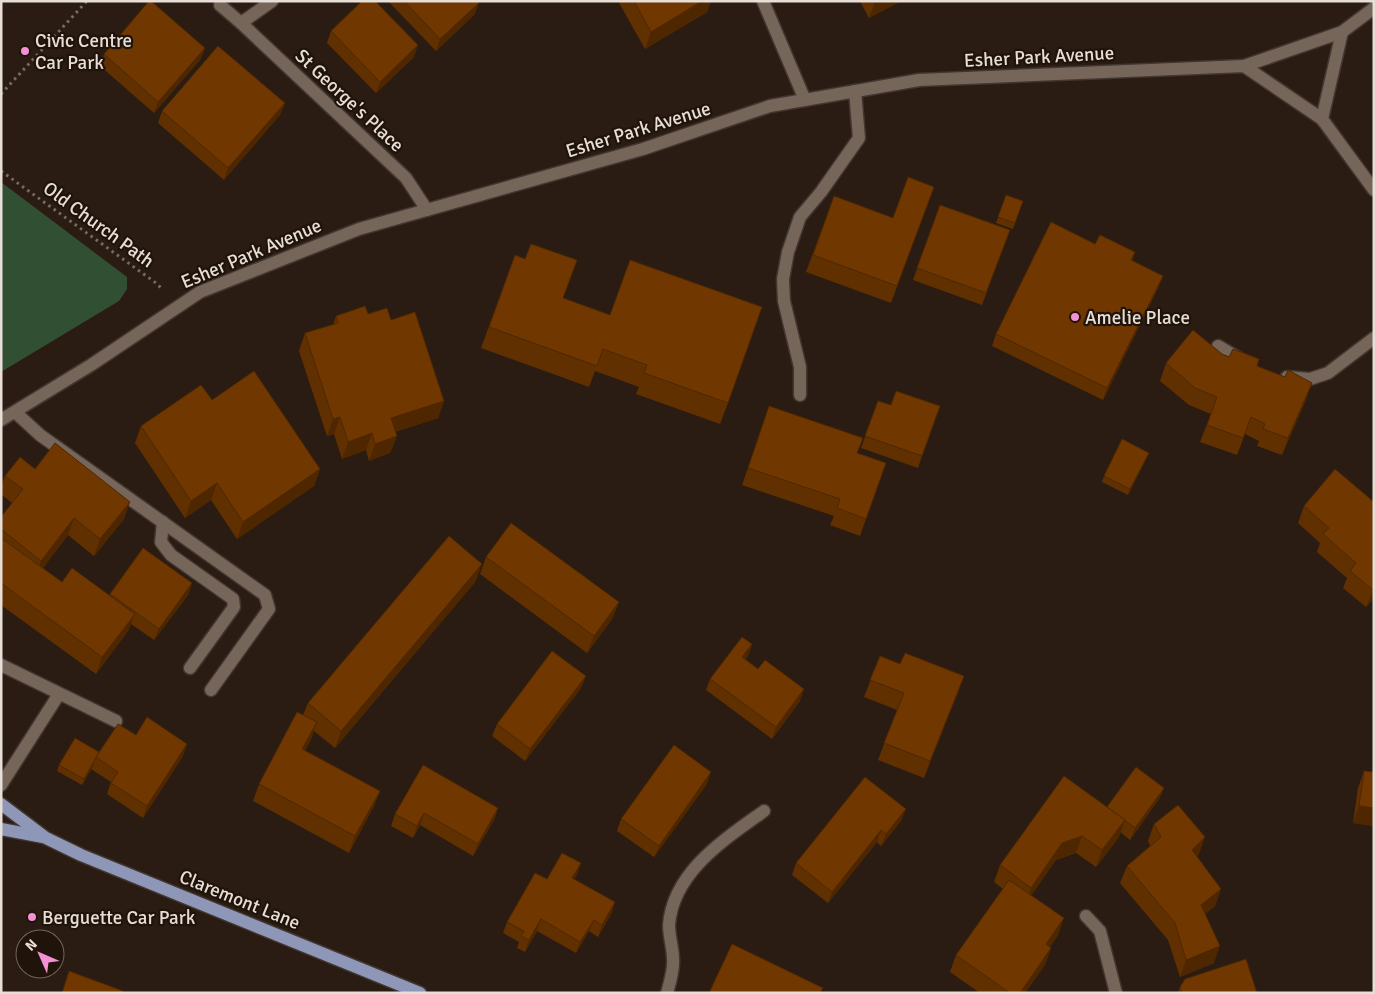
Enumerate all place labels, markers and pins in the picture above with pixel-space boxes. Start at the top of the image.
place label: Civic Centre Car Park [35,29,132,75]
marker: Civic Centre Car Park [19,45,31,57]
place label: Amelie Place [1085,306,1190,330]
marker: Amelie Place [1069,311,1081,323]
place label: Berguette Car Park [42,906,196,930]
marker: Berguette Car Park [26,911,38,923]

